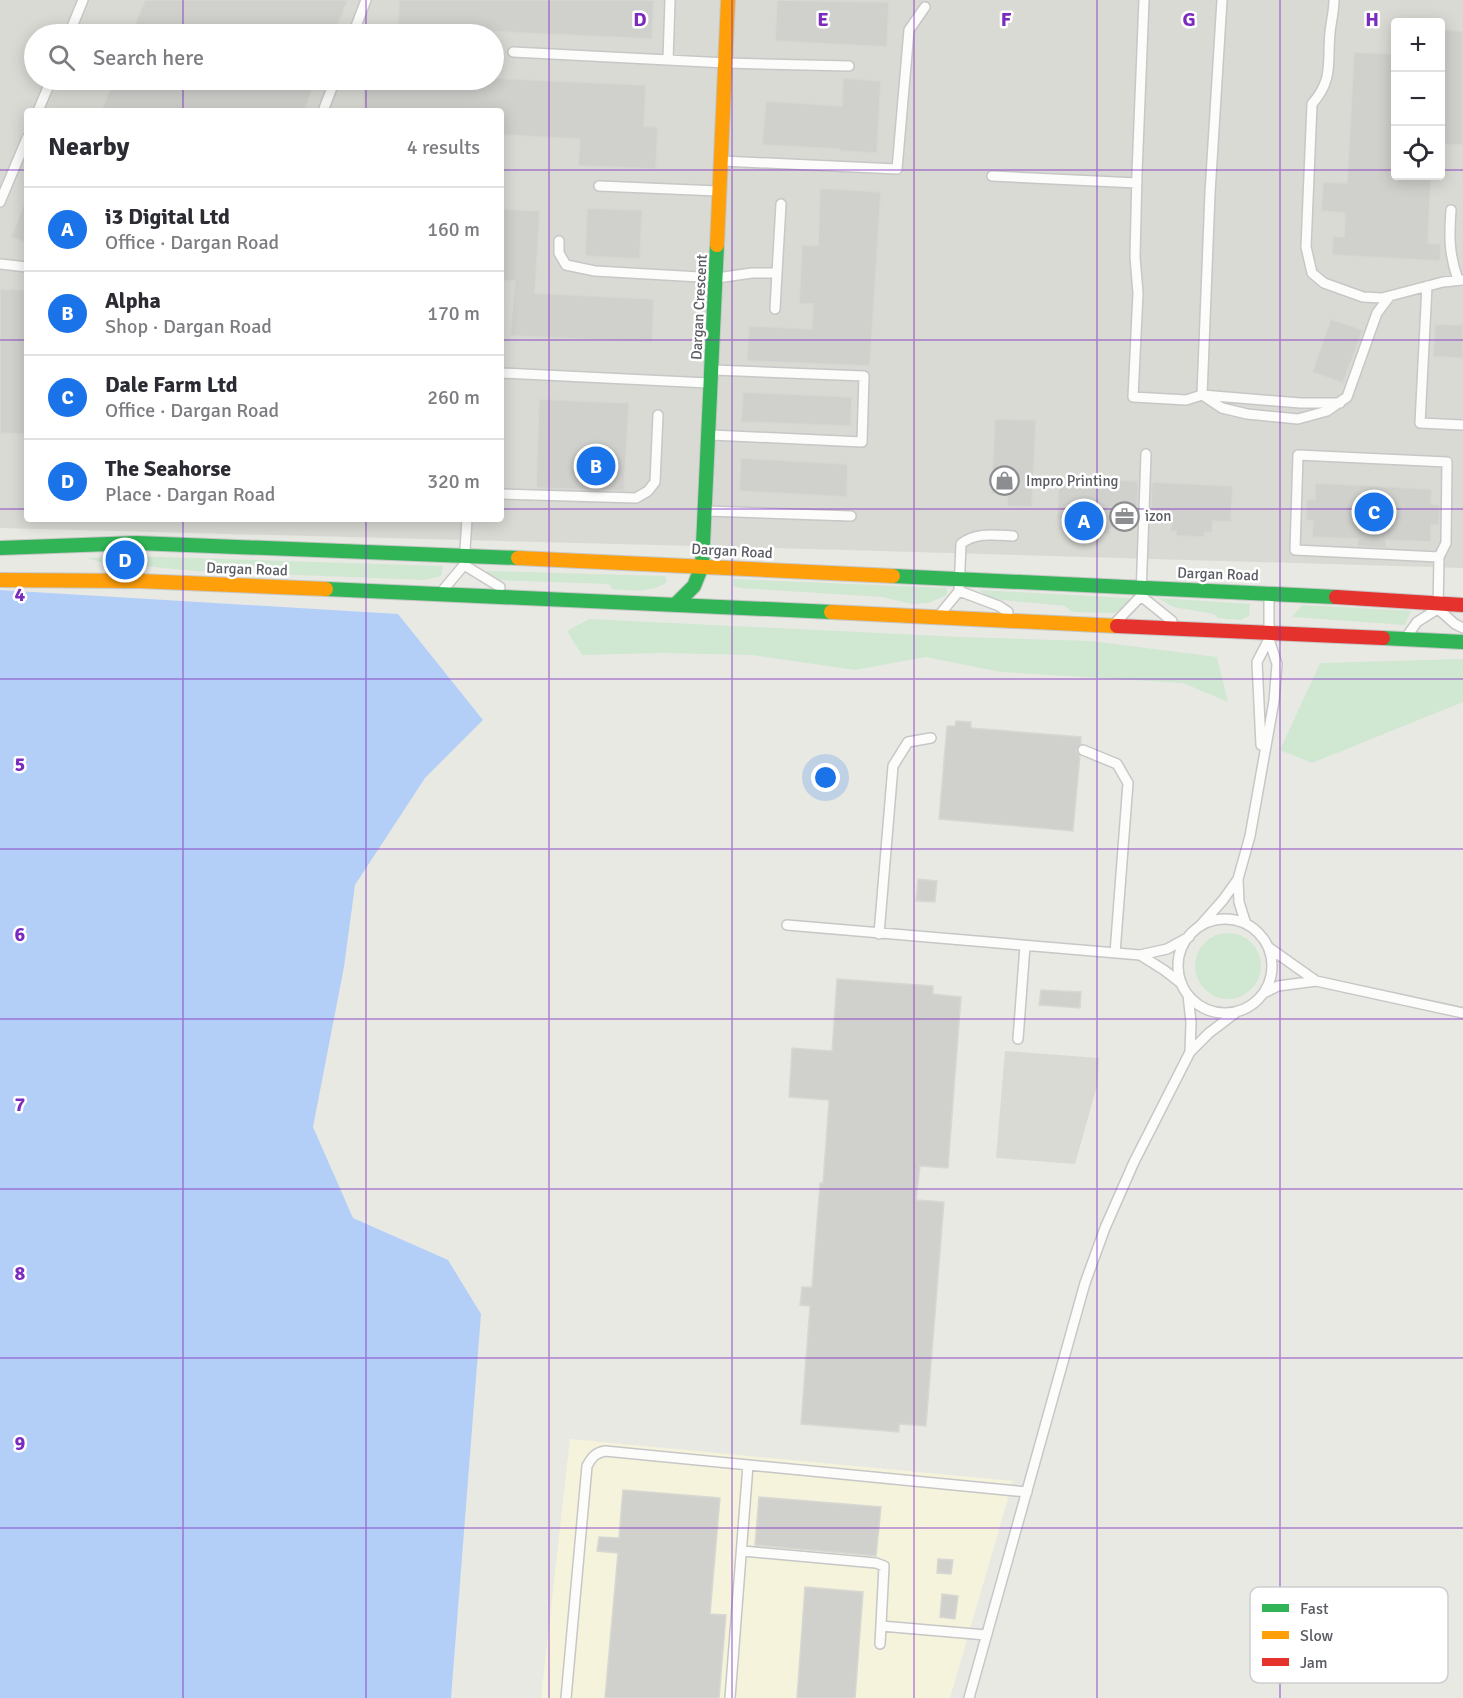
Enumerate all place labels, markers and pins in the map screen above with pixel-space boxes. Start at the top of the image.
pin: B [576,444,616,488]
shop icon: Impro Printing [989,465,1021,497]
place label: Impro Printing [1026,472,1119,490]
pin: C [1354,490,1394,534]
pin: A [1064,498,1104,544]
office icon: izon [1108,500,1140,532]
place label: izon [1145,507,1172,525]
pin: D [106,538,144,582]

